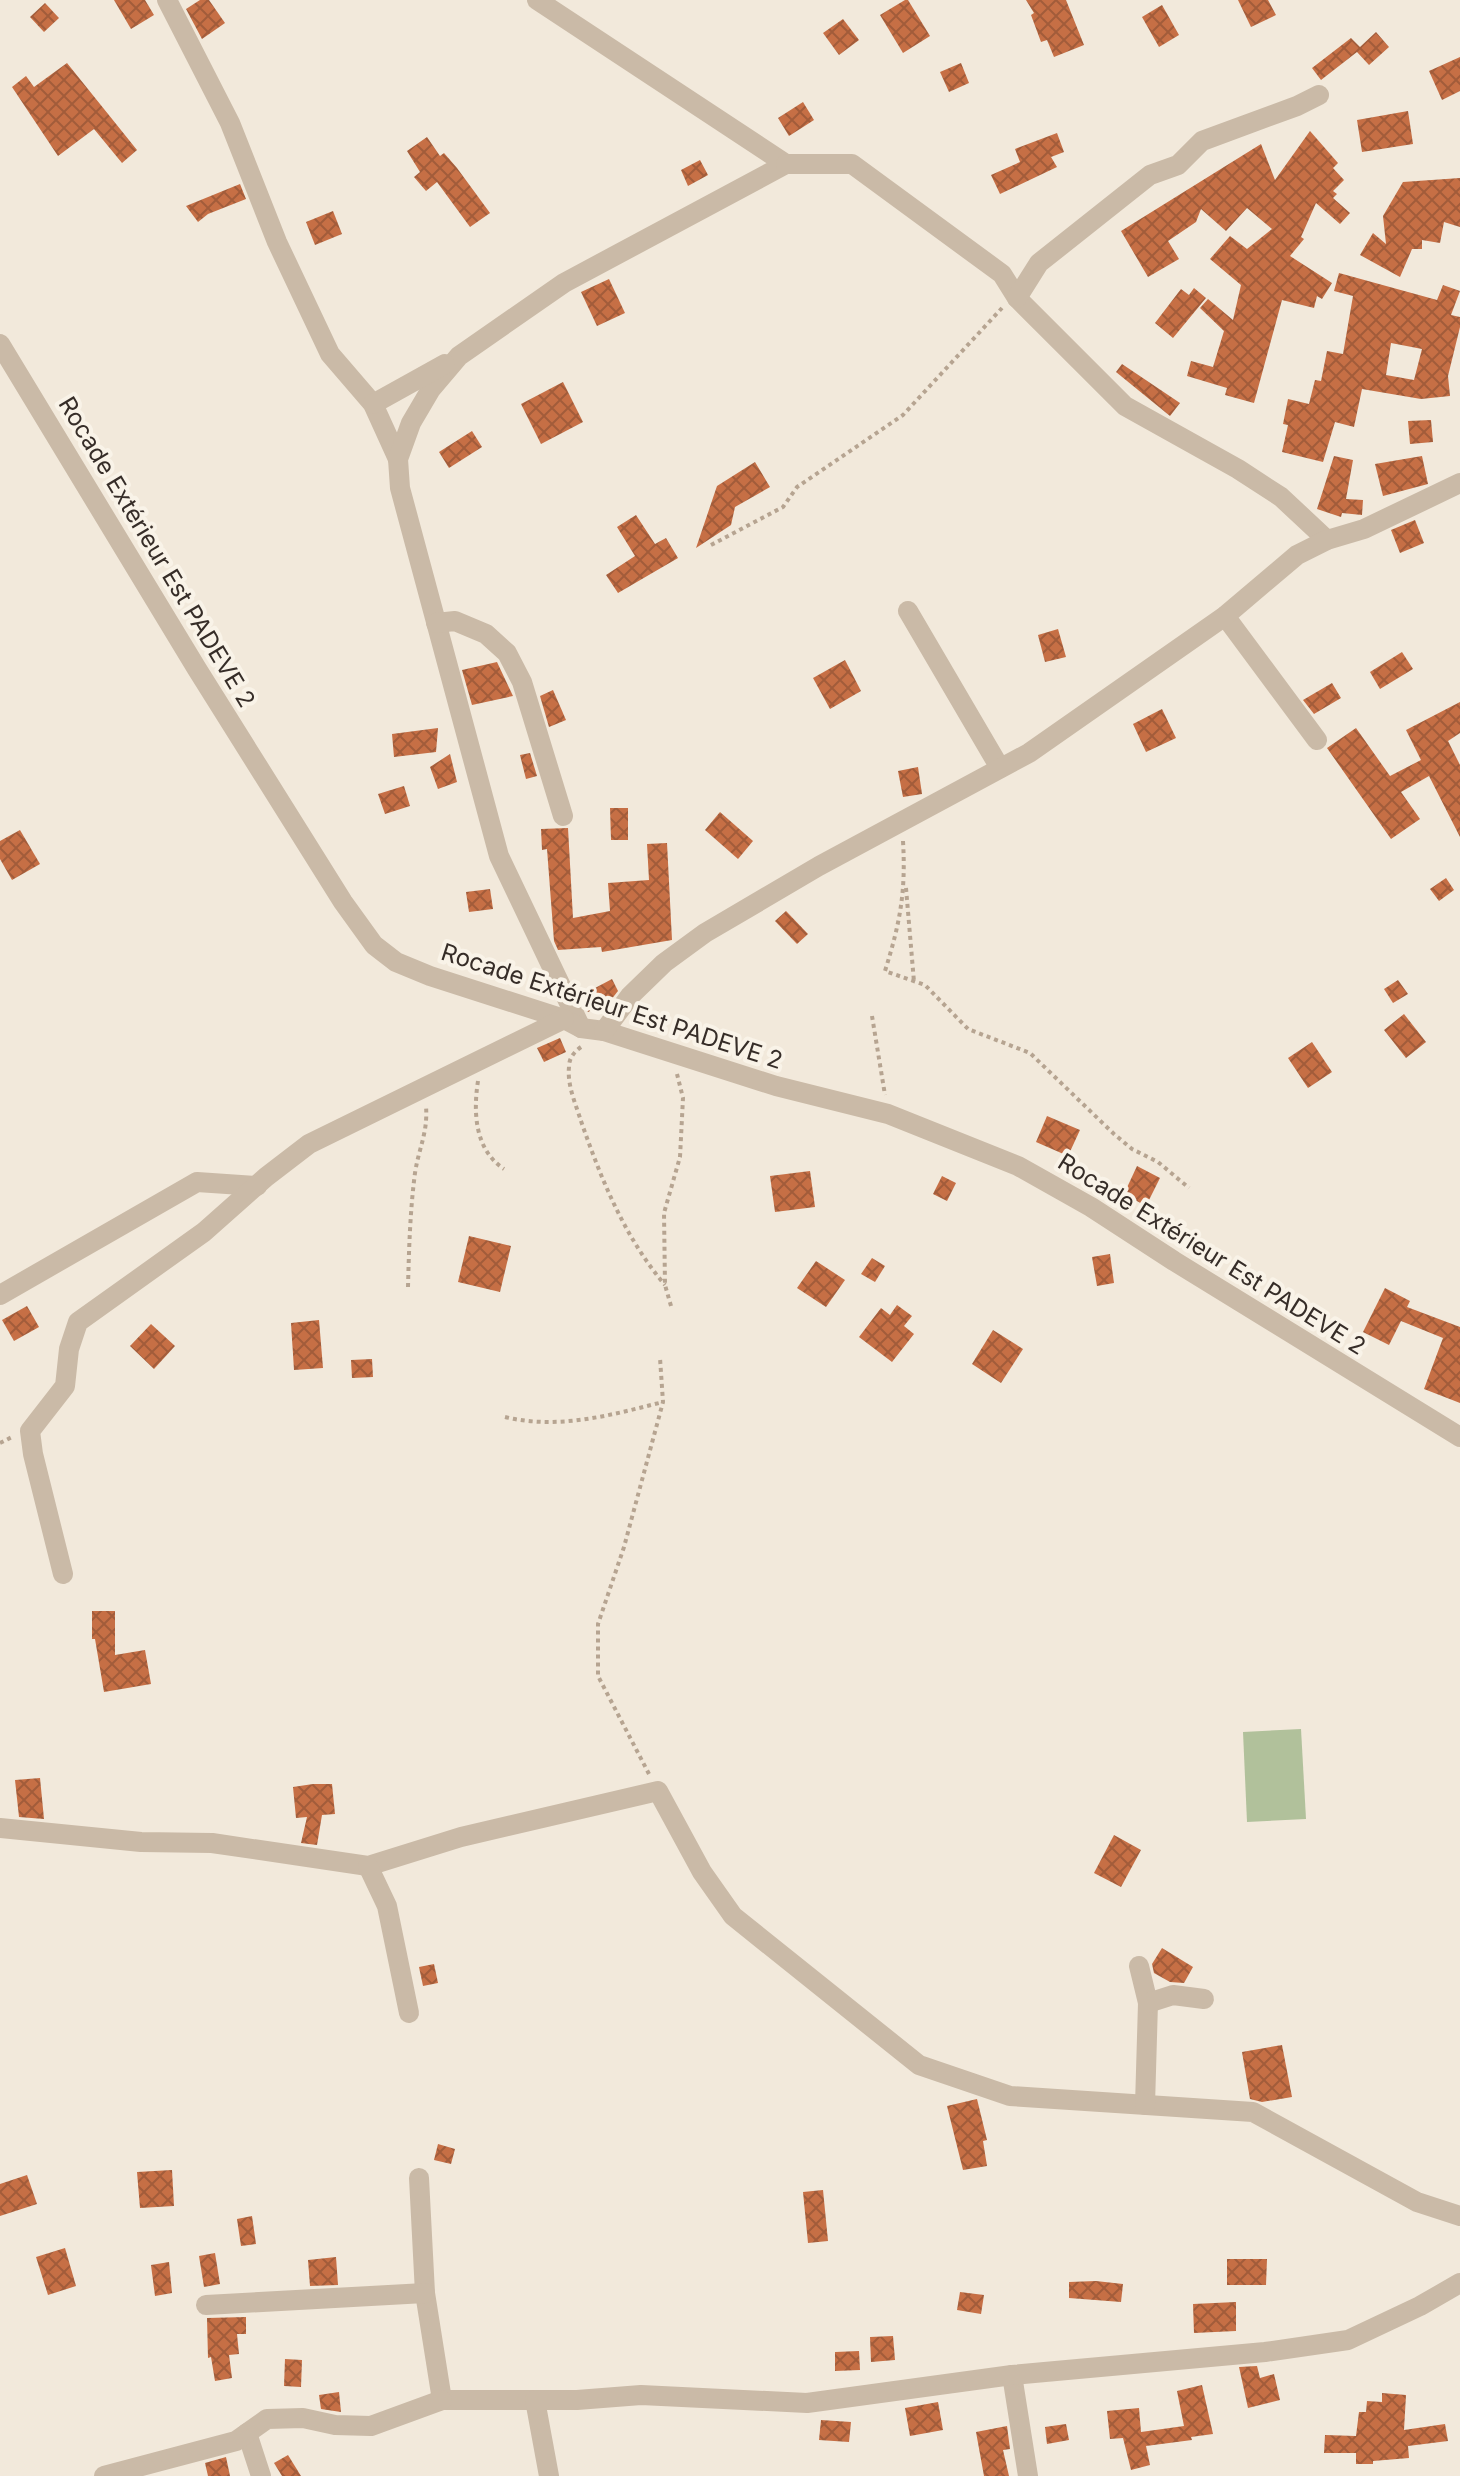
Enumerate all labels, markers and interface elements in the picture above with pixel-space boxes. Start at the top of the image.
street label: Rocade Extérieur Est PADEVE 2 [53,391,261,713]
street label: Rocade Extérieur Est PADEVE 2 [438,937,786,1075]
street label: Rocade Extérieur Est PADEVE 2 [1053,1147,1371,1361]

